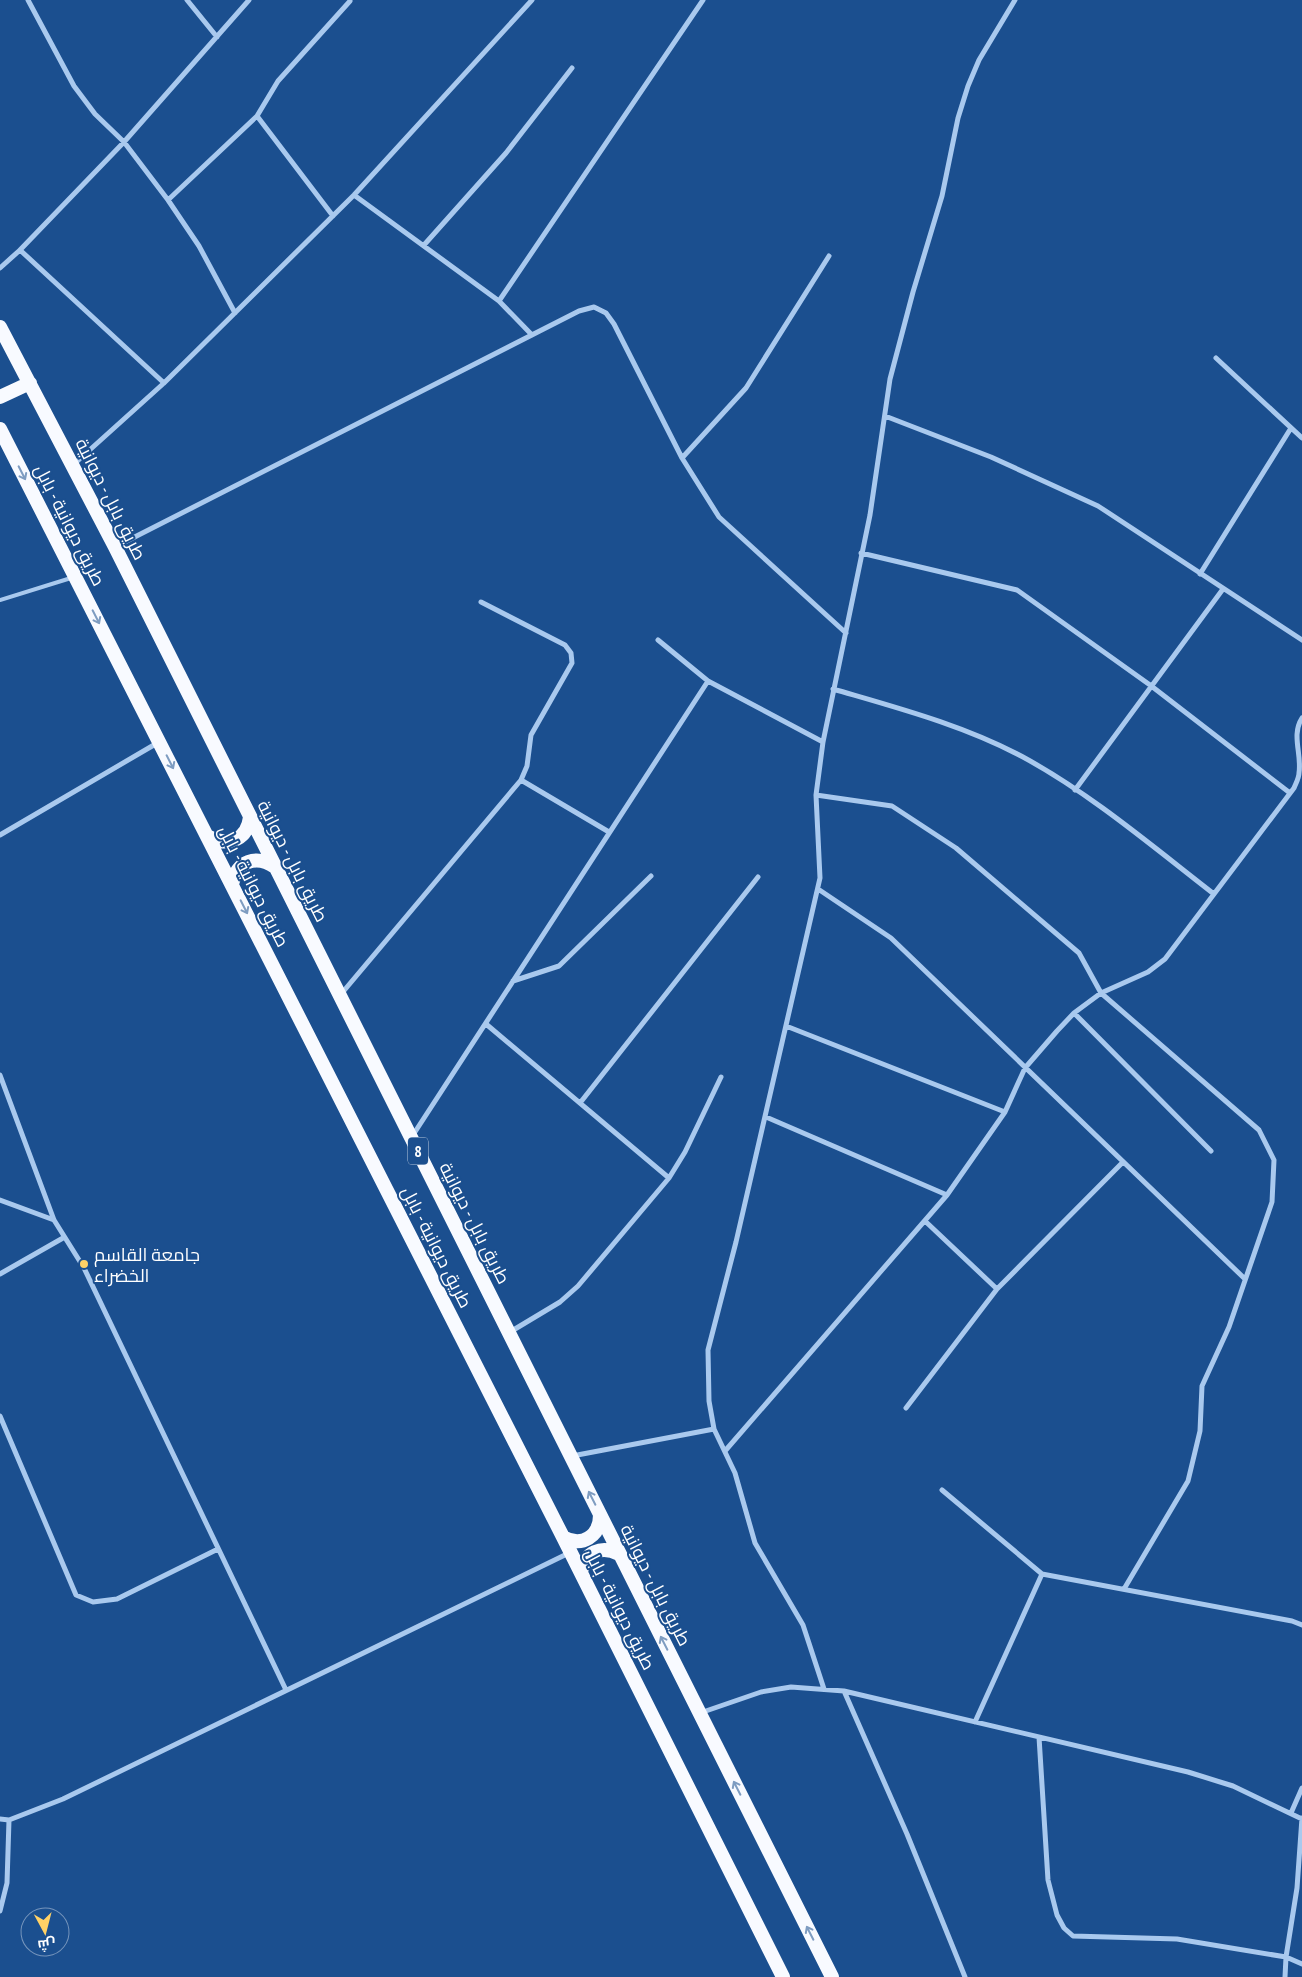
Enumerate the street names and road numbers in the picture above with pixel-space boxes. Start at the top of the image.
street label: طريق بابل - ديوانية [70,434,151,564]
street label: طريق ديوانية - بابل [29,460,110,590]
street label: طريق بابل - ديوانية [252,796,333,926]
street label: طريق ديوانية - بابل [213,821,294,951]
road number: 8 [408,1138,428,1164]
street label: طريق بابل - ديوانية [434,1158,515,1288]
street label: طريق ديوانية - بابل [396,1182,477,1312]
street label: طريق بابل - ديوانية [615,1520,696,1650]
street label: طريق ديوانية - بابل [579,1544,660,1674]

